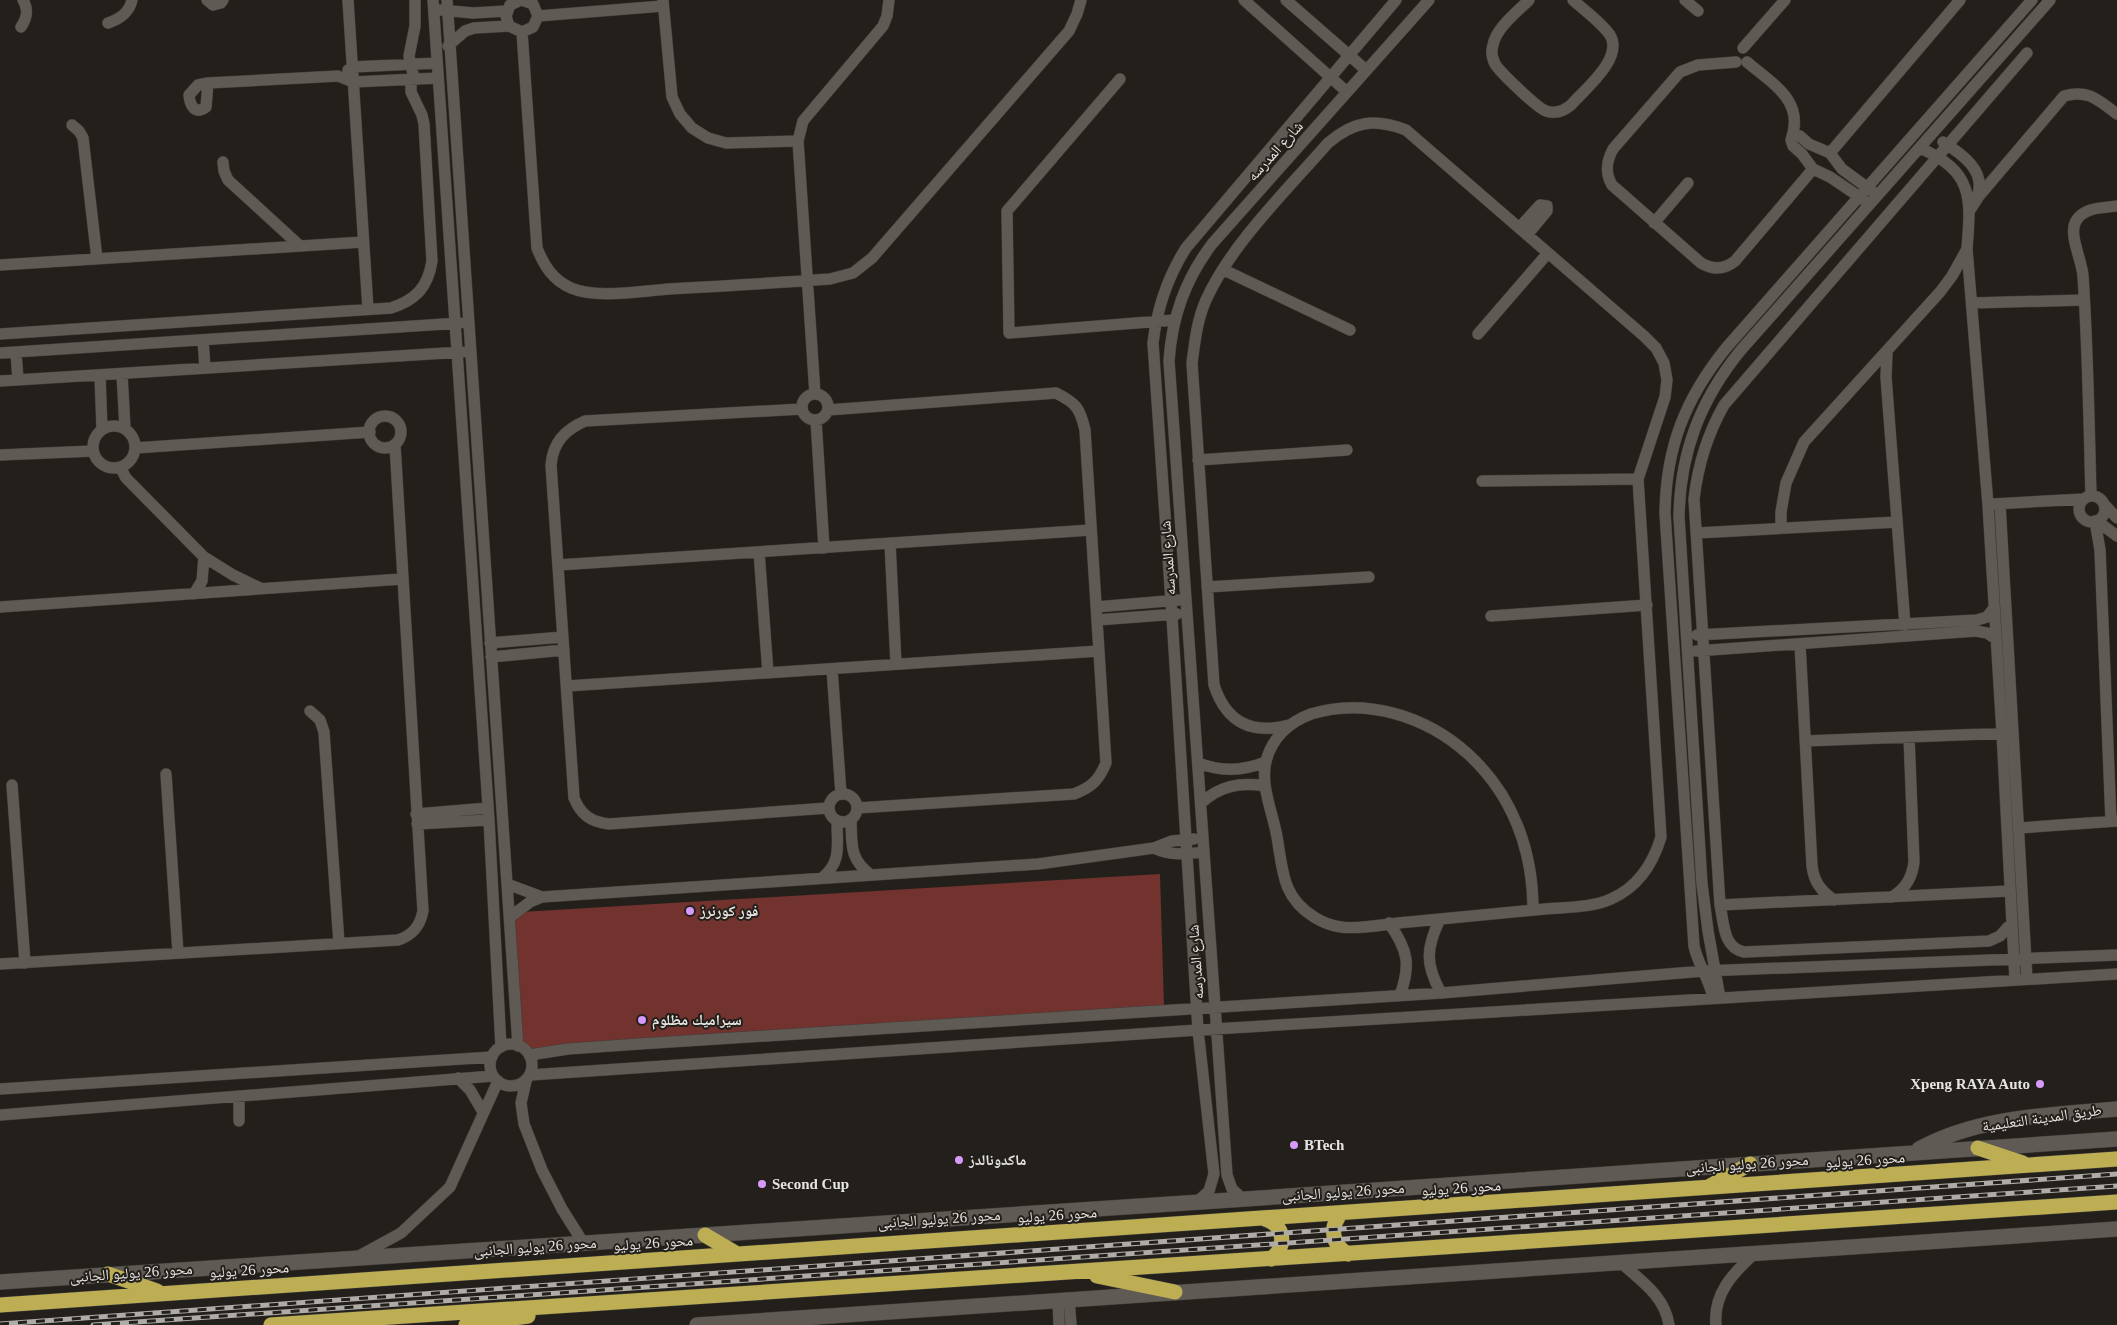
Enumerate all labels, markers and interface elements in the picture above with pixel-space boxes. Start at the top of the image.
street label: شارع المدرسه [1244,118,1308,185]
street label: شارع المدرسه [1157,520,1181,596]
place label: فور كورنرز [699,903,758,919]
marker: فور كورنرز [684,905,696,917]
street label: شارع المدرسه [1185,924,1209,1000]
place label: سيراميك مظلوم [652,1012,742,1030]
marker: سيراميك مظلوم [636,1014,648,1026]
place label: Xpeng RAYA Auto [1910,1076,2030,1092]
marker: Xpeng RAYA Auto [2034,1078,2046,1090]
street label: طريق المدينة التعليمية [1981,1102,2103,1136]
place label: BTech [1304,1137,1345,1153]
marker: BTech [1288,1139,1300,1151]
street label: محور 26 يوليو [1825,1149,1906,1172]
place label: ماكدونالدز [968,1152,1026,1168]
street label: محور 26 يوليو الجانبى [1685,1152,1809,1178]
marker: ماكدونالدز [953,1154,965,1166]
place label: Second Cup [772,1176,849,1192]
street label: محور 26 يوليو [1421,1177,1502,1200]
marker: Second Cup [756,1178,768,1190]
street label: محور 26 يوليو الجانبى [1281,1180,1405,1206]
street label: محور 26 يوليو [1017,1204,1098,1227]
street label: محور 26 يوليو الجانبى [877,1207,1001,1233]
street label: محور 26 يوليو [613,1232,694,1255]
street label: محور 26 يوليو الجانبى [473,1235,597,1261]
street label: محور 26 يوليو [209,1259,290,1282]
street label: محور 26 يوليو الجانبى [69,1261,193,1287]

